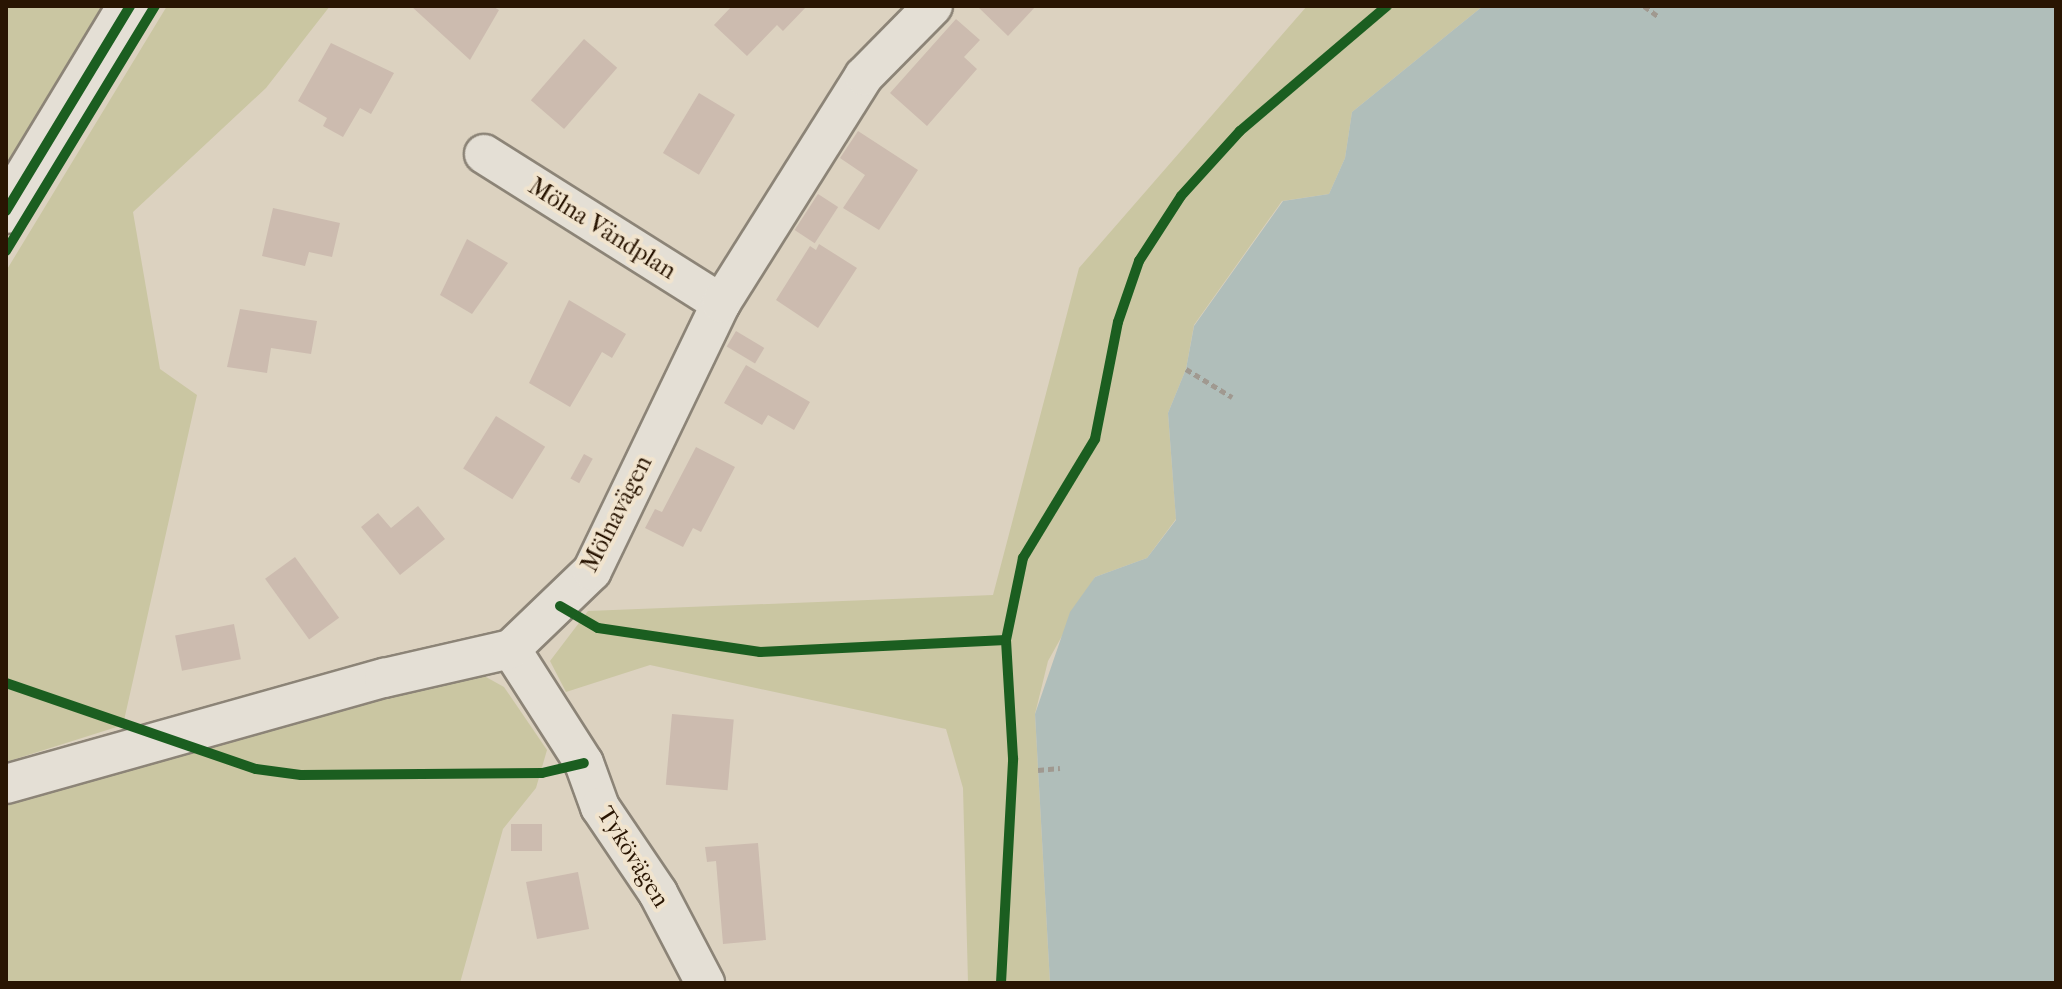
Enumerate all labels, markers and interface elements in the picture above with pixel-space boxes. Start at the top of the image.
street label: Mölna Vändplan [523,172,681,286]
street label: Mölnavägen [575,451,659,577]
street label: Tykövägen [591,801,675,913]

